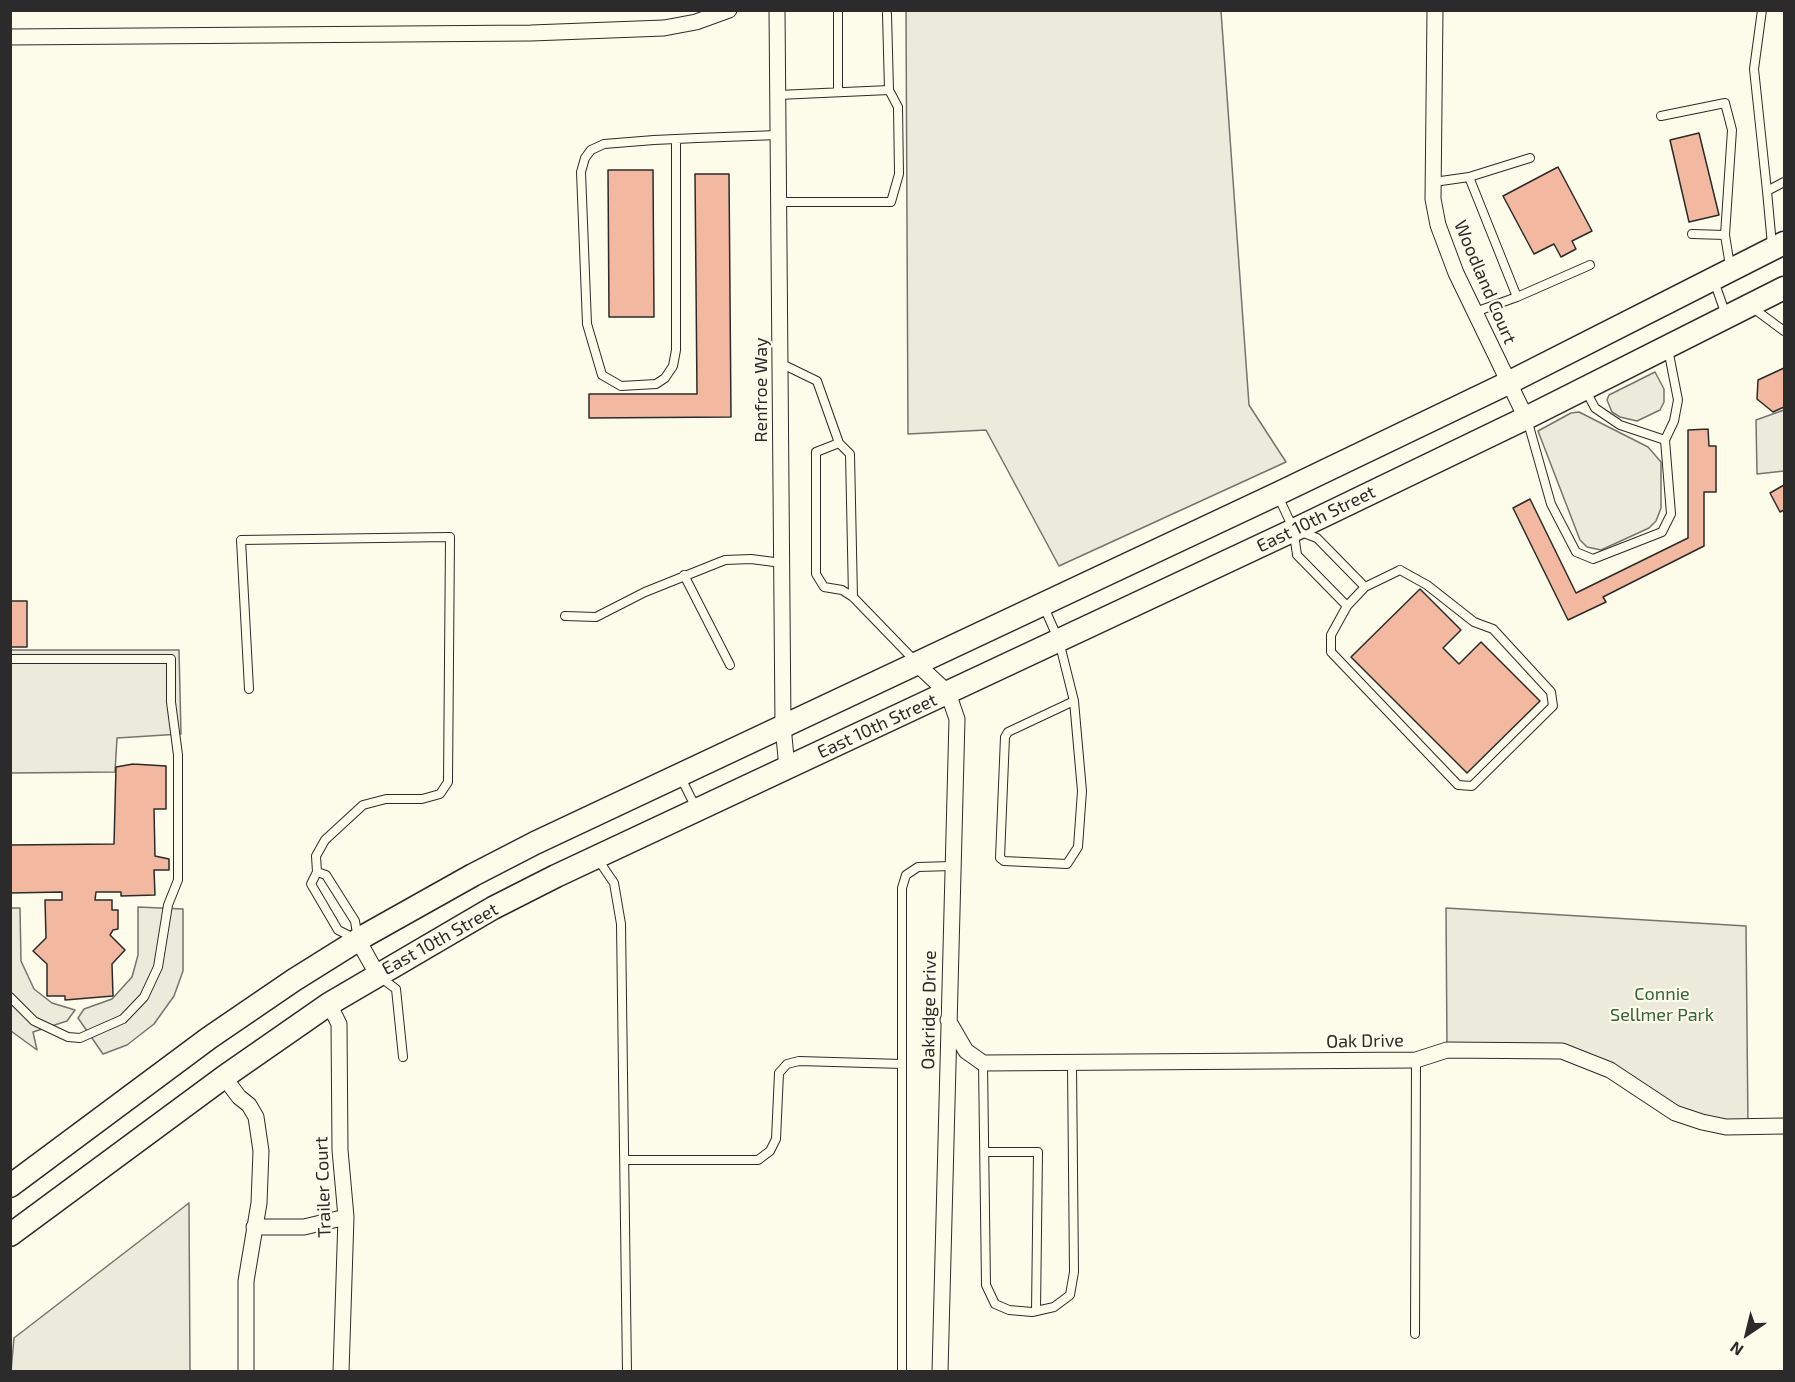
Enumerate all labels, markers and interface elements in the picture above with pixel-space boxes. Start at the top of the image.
street label: Woodland Court [1449,217,1521,347]
street label: Renfroe Way [750,337,772,443]
street label: East 10th Street [1253,481,1379,557]
street label: East 10th Street [814,689,940,763]
street label: East 10th Street [378,898,502,980]
street label: Oakridge Drive [917,950,941,1070]
park label: Connie Sellmer Park [1610,983,1714,1026]
street label: Oak Drive [1326,1030,1404,1052]
street label: Trailer Court [310,1136,336,1238]
north arrow [1717,1304,1777,1364]
text: N [1726,1338,1747,1360]

